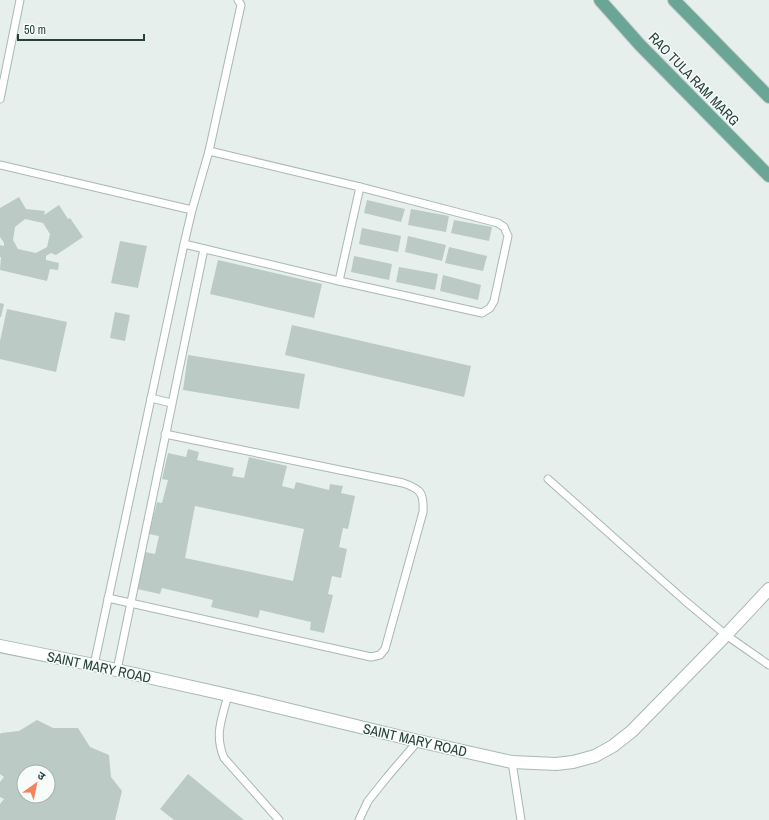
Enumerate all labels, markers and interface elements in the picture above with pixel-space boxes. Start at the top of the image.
scale bar [18,16,144,42]
text: 50 m [24,22,46,38]
street label: RAO TULA RAM MARG [645,29,743,130]
street label: SAINT MARY ROAD [45,647,153,687]
street label: SAINT MARY ROAD [361,719,469,761]
north arrow [16,764,56,804]
text: उ [35,768,48,784]

